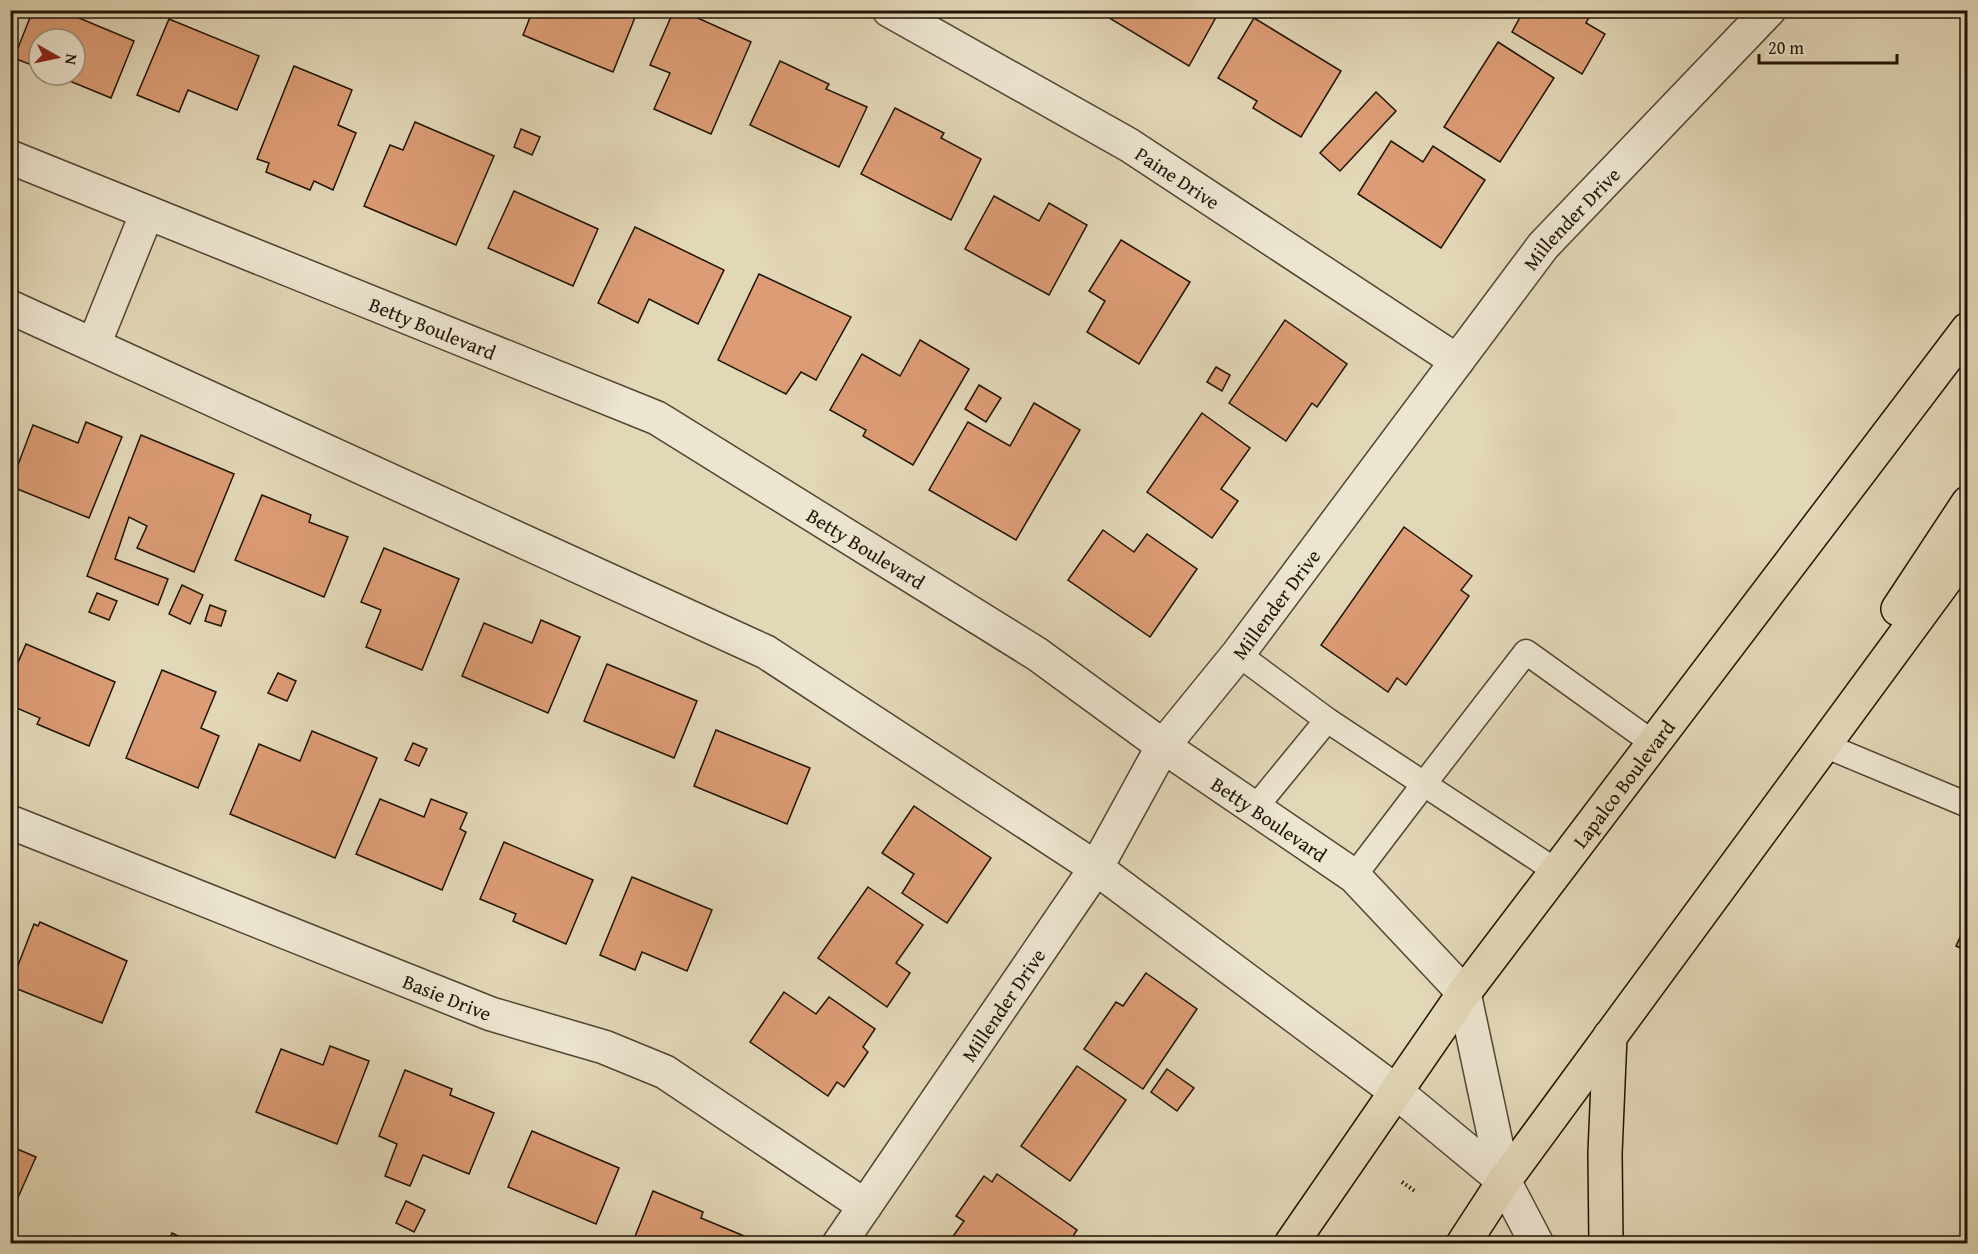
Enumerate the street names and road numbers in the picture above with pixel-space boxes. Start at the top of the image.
street label: Paine Drive [1130,139,1226,216]
street label: Millender Drive [1516,160,1626,276]
street label: Betty Boulevard [365,289,501,366]
street label: Betty Boulevard [802,500,931,596]
street label: Millender Drive [1225,542,1327,665]
street label: Lapalco Boulevard [1565,713,1681,853]
street label: Betty Boulevard [1206,769,1334,869]
street label: Millender Drive [954,942,1052,1067]
street label: Basie Drive [399,966,496,1027]

